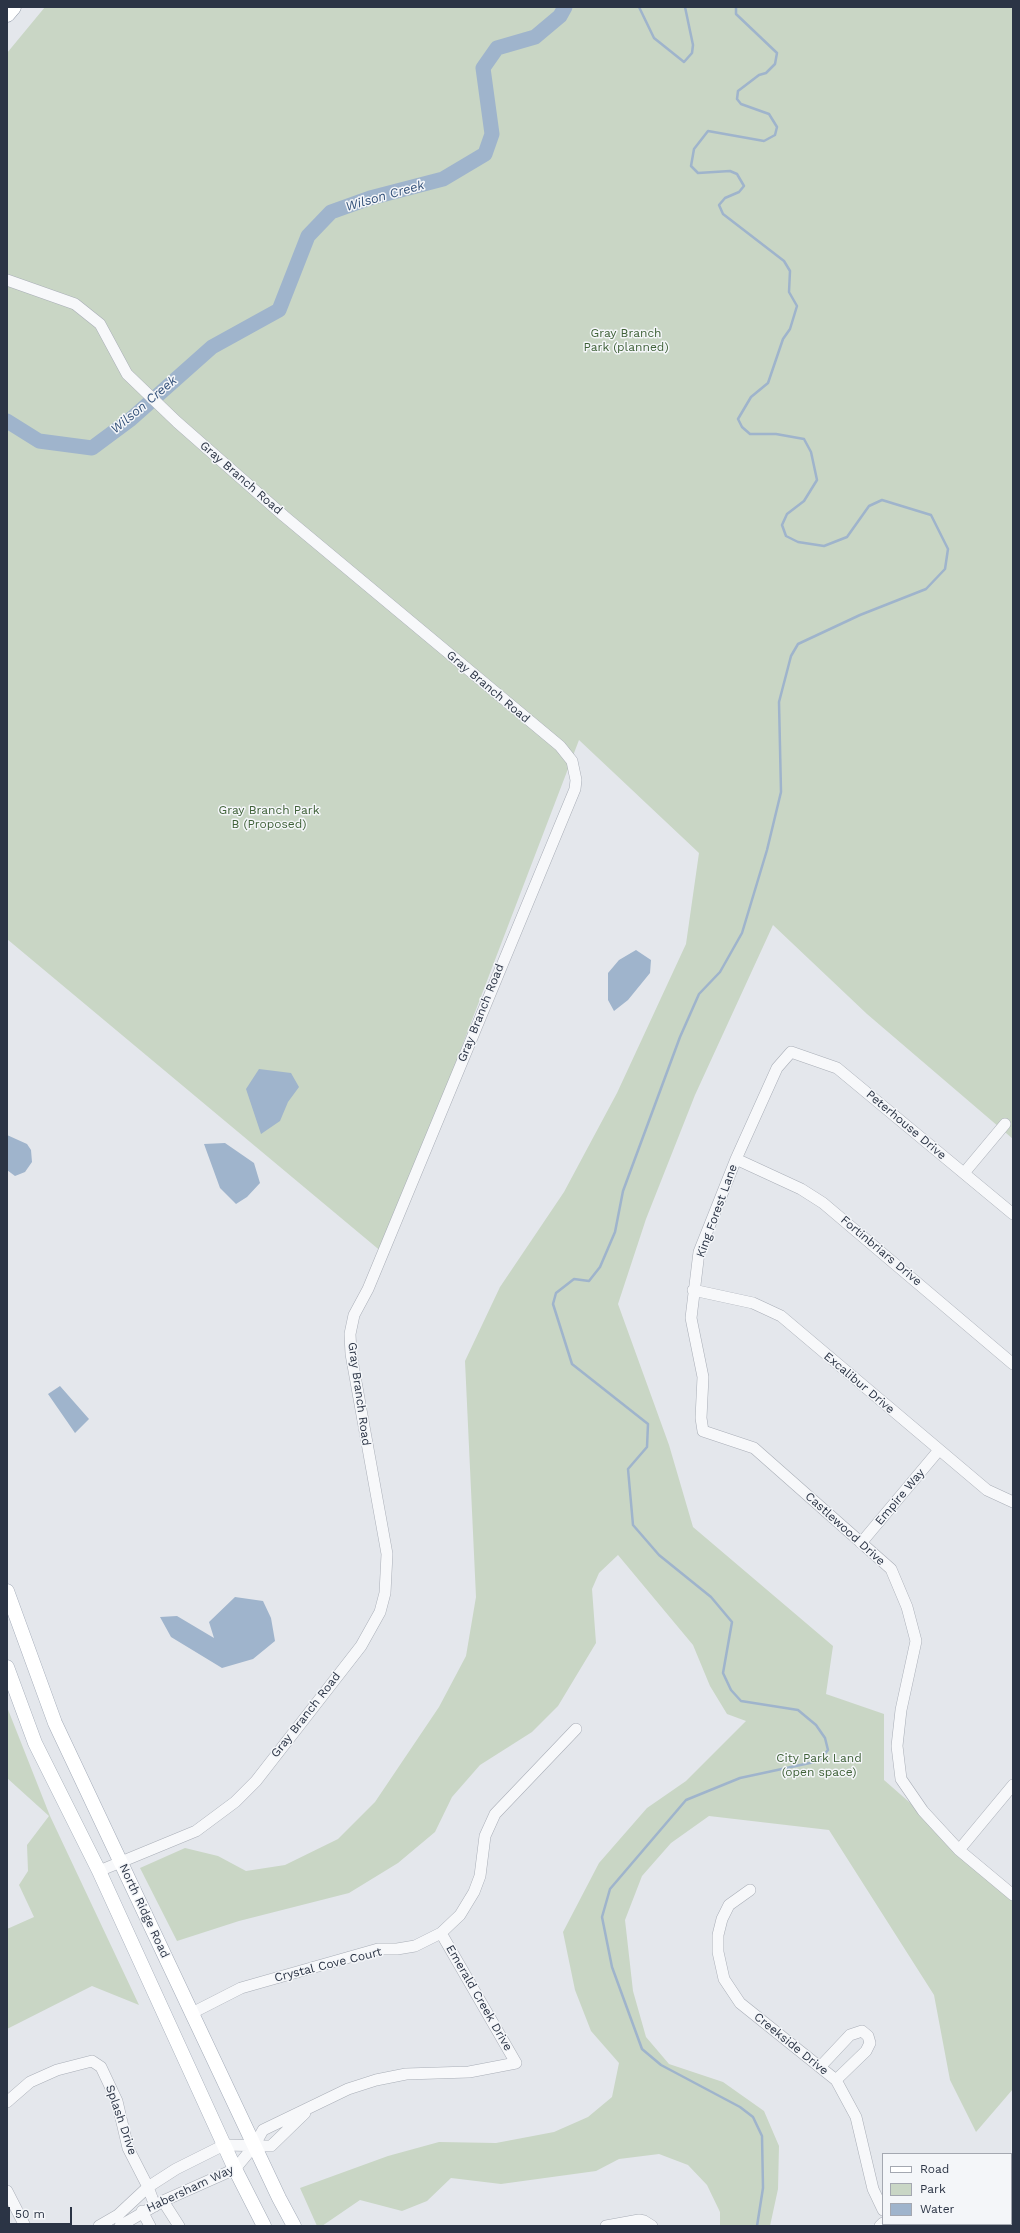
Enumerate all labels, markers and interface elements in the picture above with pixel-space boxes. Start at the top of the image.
water label: Wilson Creek [344,177,426,215]
park label: Gray Branch Park (planned) [583,326,669,354]
water label: Wilson Creek [108,373,180,437]
street label: Gray Branch Road [197,438,285,518]
street label: Gray Branch Road [443,648,533,726]
park label: Gray Branch Park B (Proposed) [219,803,319,831]
street label: Gray Branch Road [455,962,507,1064]
street label: Peterhouse Drive [863,1087,949,1163]
street label: King Forest Lane [693,1162,741,1260]
street label: Fortinbriars Drive [838,1213,924,1289]
street label: Gray Branch Road [345,1341,373,1447]
street label: Excalibur Drive [821,1349,897,1417]
street label: Empire Way [872,1466,928,1528]
street label: Castlewood Drive [802,1489,888,1569]
street label: Gray Branch Road [268,1669,344,1761]
park label: City Park Land (open space) [776,1751,862,1779]
street label: North Ridge Road [116,1862,172,1960]
street label: Emerald Creek Drive [443,1942,515,2054]
street label: Crystal Cove Court [273,1945,383,1985]
street label: Creekside Drive [751,2010,831,2078]
street label: Splash Drive [102,2083,140,2157]
legend [882,2153,1012,2225]
text: Road [920,2162,949,2176]
street label: Habersham Way [144,2163,236,2215]
text: Park [920,2182,946,2196]
scale bar [10,2199,74,2225]
text: Water [920,2202,954,2216]
text: 50 m [15,2207,45,2221]

